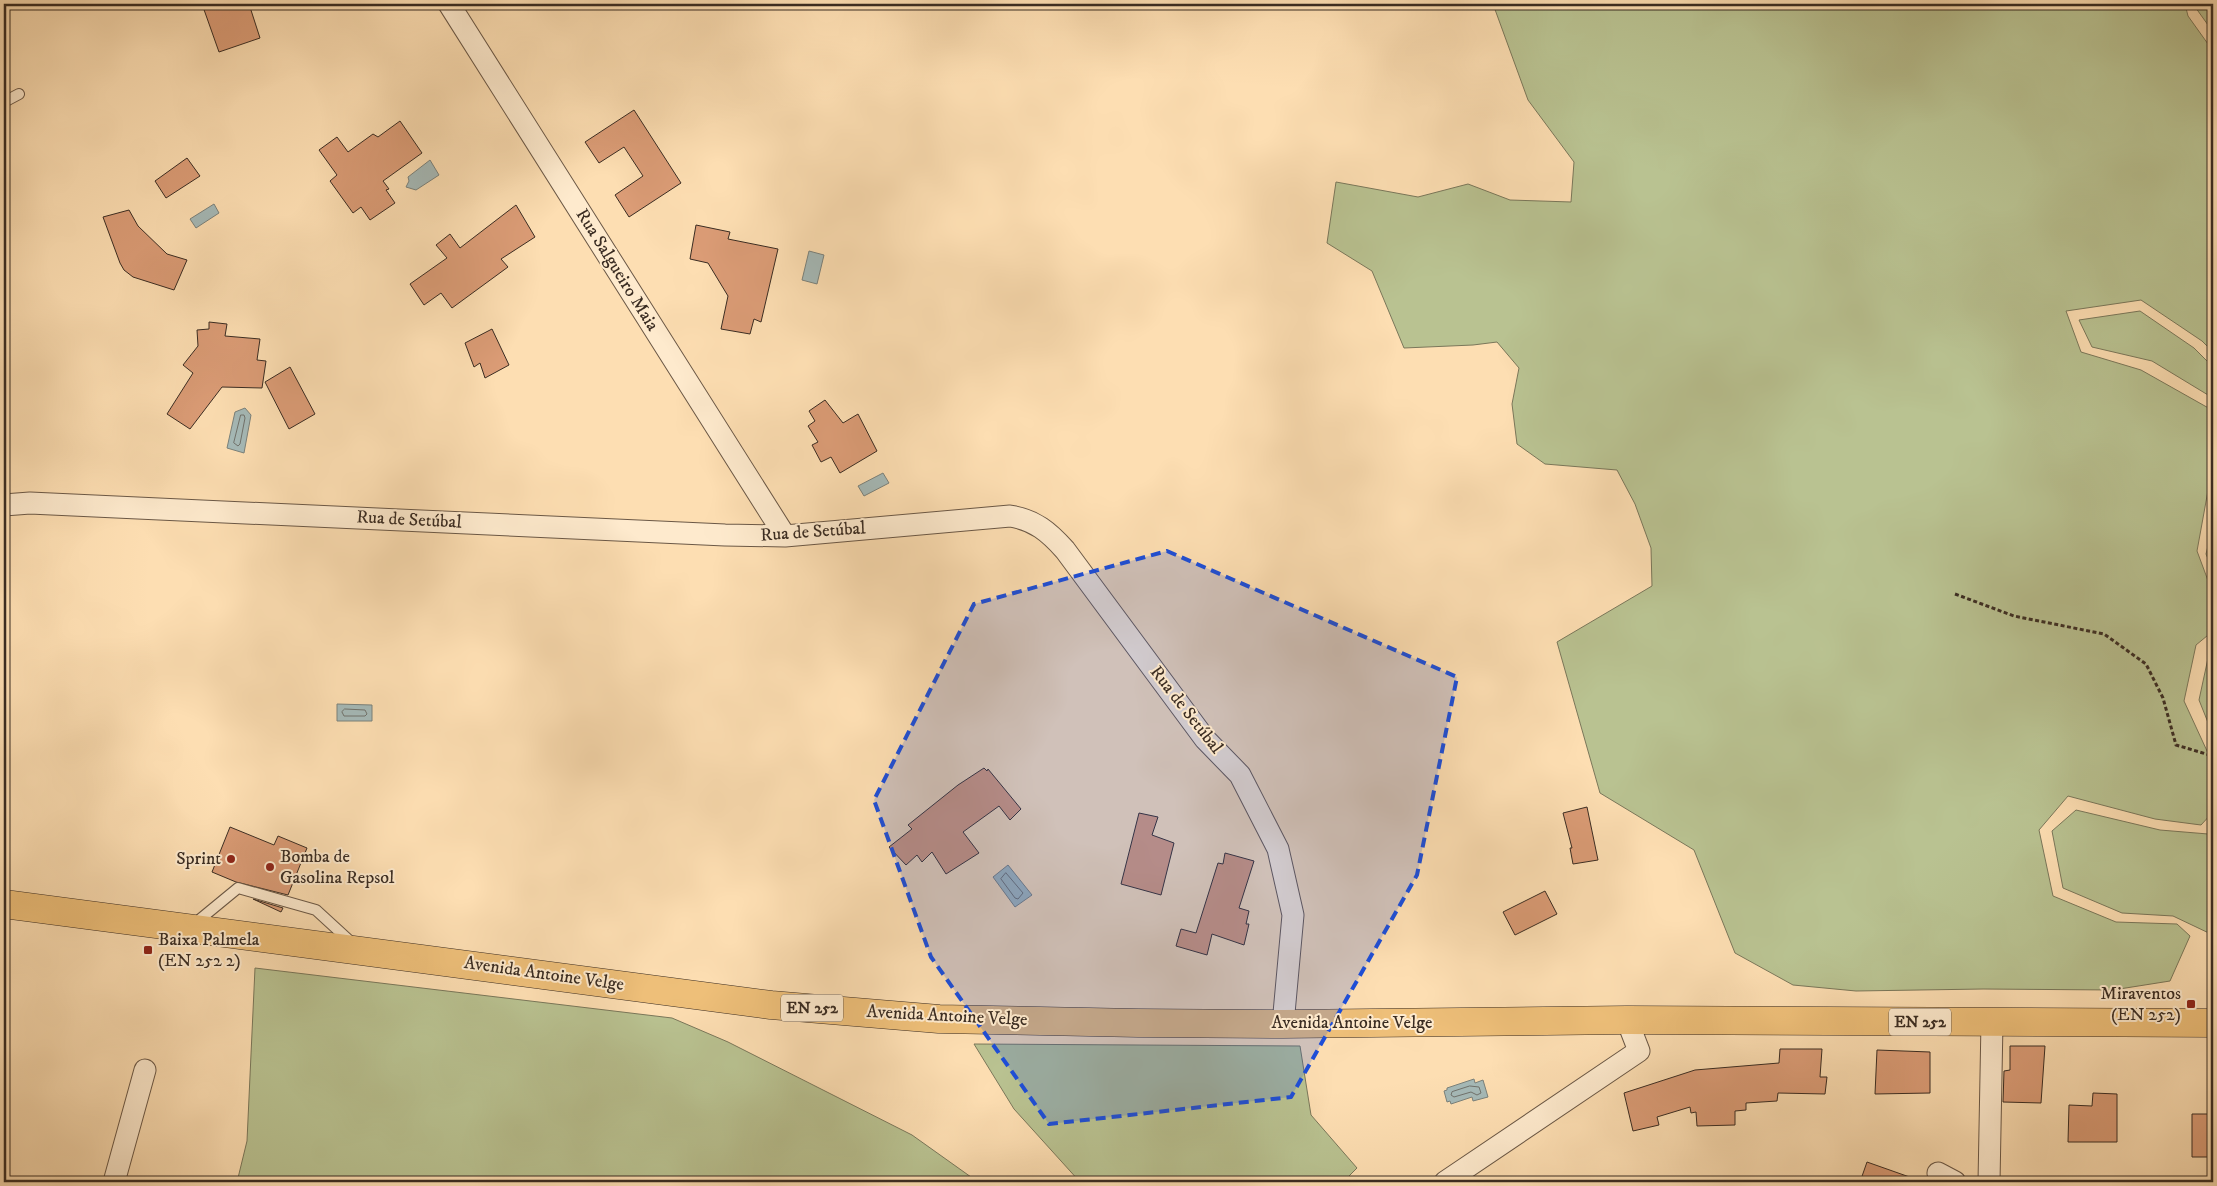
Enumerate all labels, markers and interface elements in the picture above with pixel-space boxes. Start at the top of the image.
street label: Rua Salgueiro Maia [571,205,664,335]
street label: Rua de Setúbal [356,506,463,534]
street label: Rua de Setúbal [760,517,867,547]
street label: Rua de Setúbal [1145,662,1227,759]
place label: Bomba de Gasolina Repsol [280,846,395,889]
place label: Sprint [176,848,221,870]
marker: Sprint [225,853,237,865]
marker: Bomba de Gasolina Repsol [264,861,276,873]
place label: Baixa Palmela (EN 252 2) [158,929,260,972]
marker: Baixa Palmela (EN 252 2) [142,944,154,956]
street label: Avenida Antoine Velge [463,952,625,996]
place label: Miraventos (EN 252) [2100,983,2181,1026]
road number: EN 252 [781,994,843,1021]
marker: Miraventos (EN 252) [2185,998,2197,1010]
street label: Avenida Antoine Velge [866,1001,1028,1031]
road number: EN 252 [1889,1009,1951,1036]
street label: Avenida Antoine Velge [1271,1012,1433,1034]

